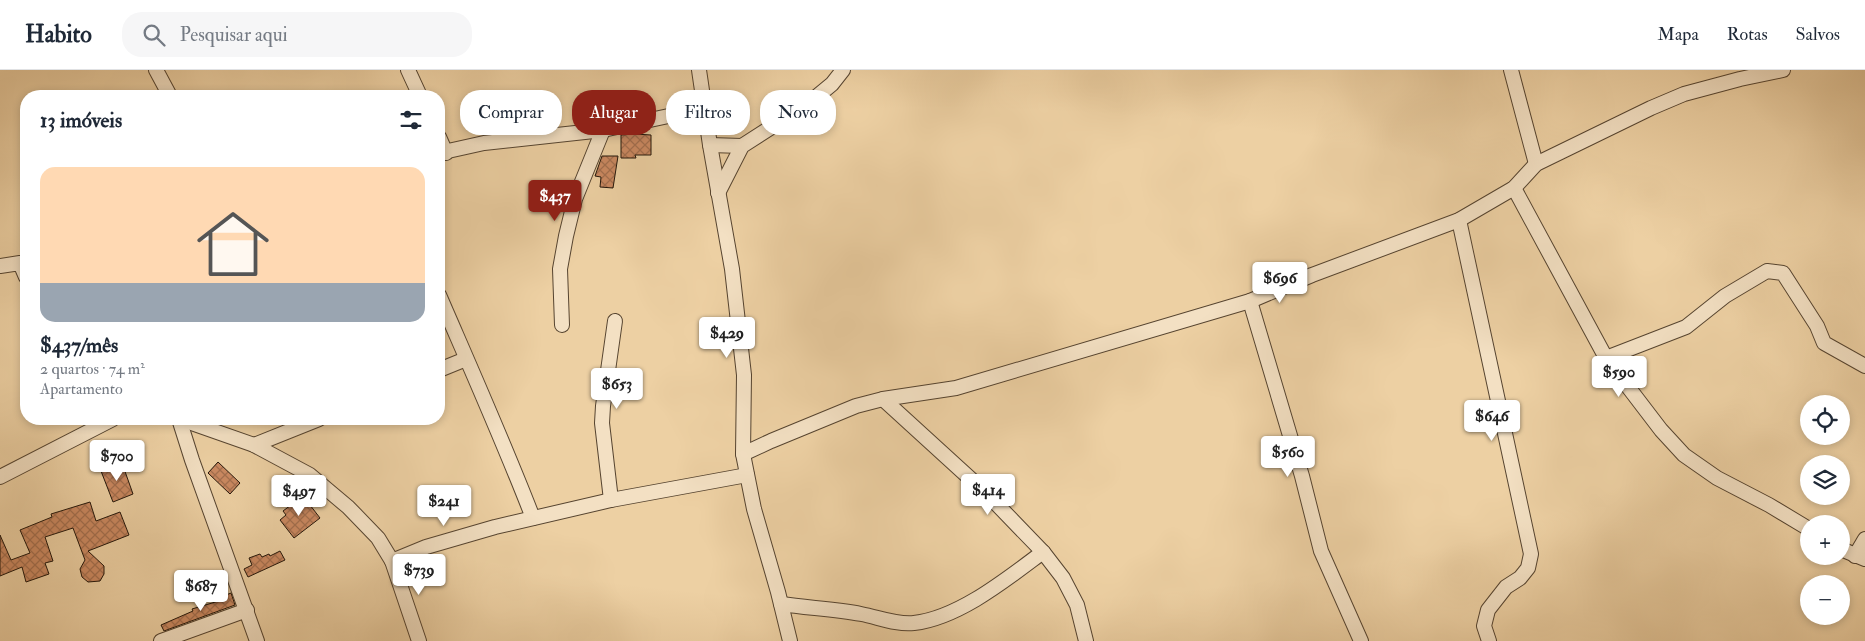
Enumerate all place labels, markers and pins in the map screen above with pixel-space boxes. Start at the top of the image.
pin: $437 [525,180,585,222]
pin: $696 [1250,262,1310,304]
pin: $429 [697,316,757,359]
pin: $590 [1589,356,1649,398]
pin: $653 [587,368,647,410]
pin: $646 [1462,400,1522,442]
pin: $560 [1258,436,1318,478]
pin: $700 [87,440,147,482]
pin: $497 [269,474,329,517]
pin: $414 [958,474,1018,516]
pin: $241 [414,484,474,527]
pin: $739 [389,554,449,596]
pin: $687 [171,570,231,612]

